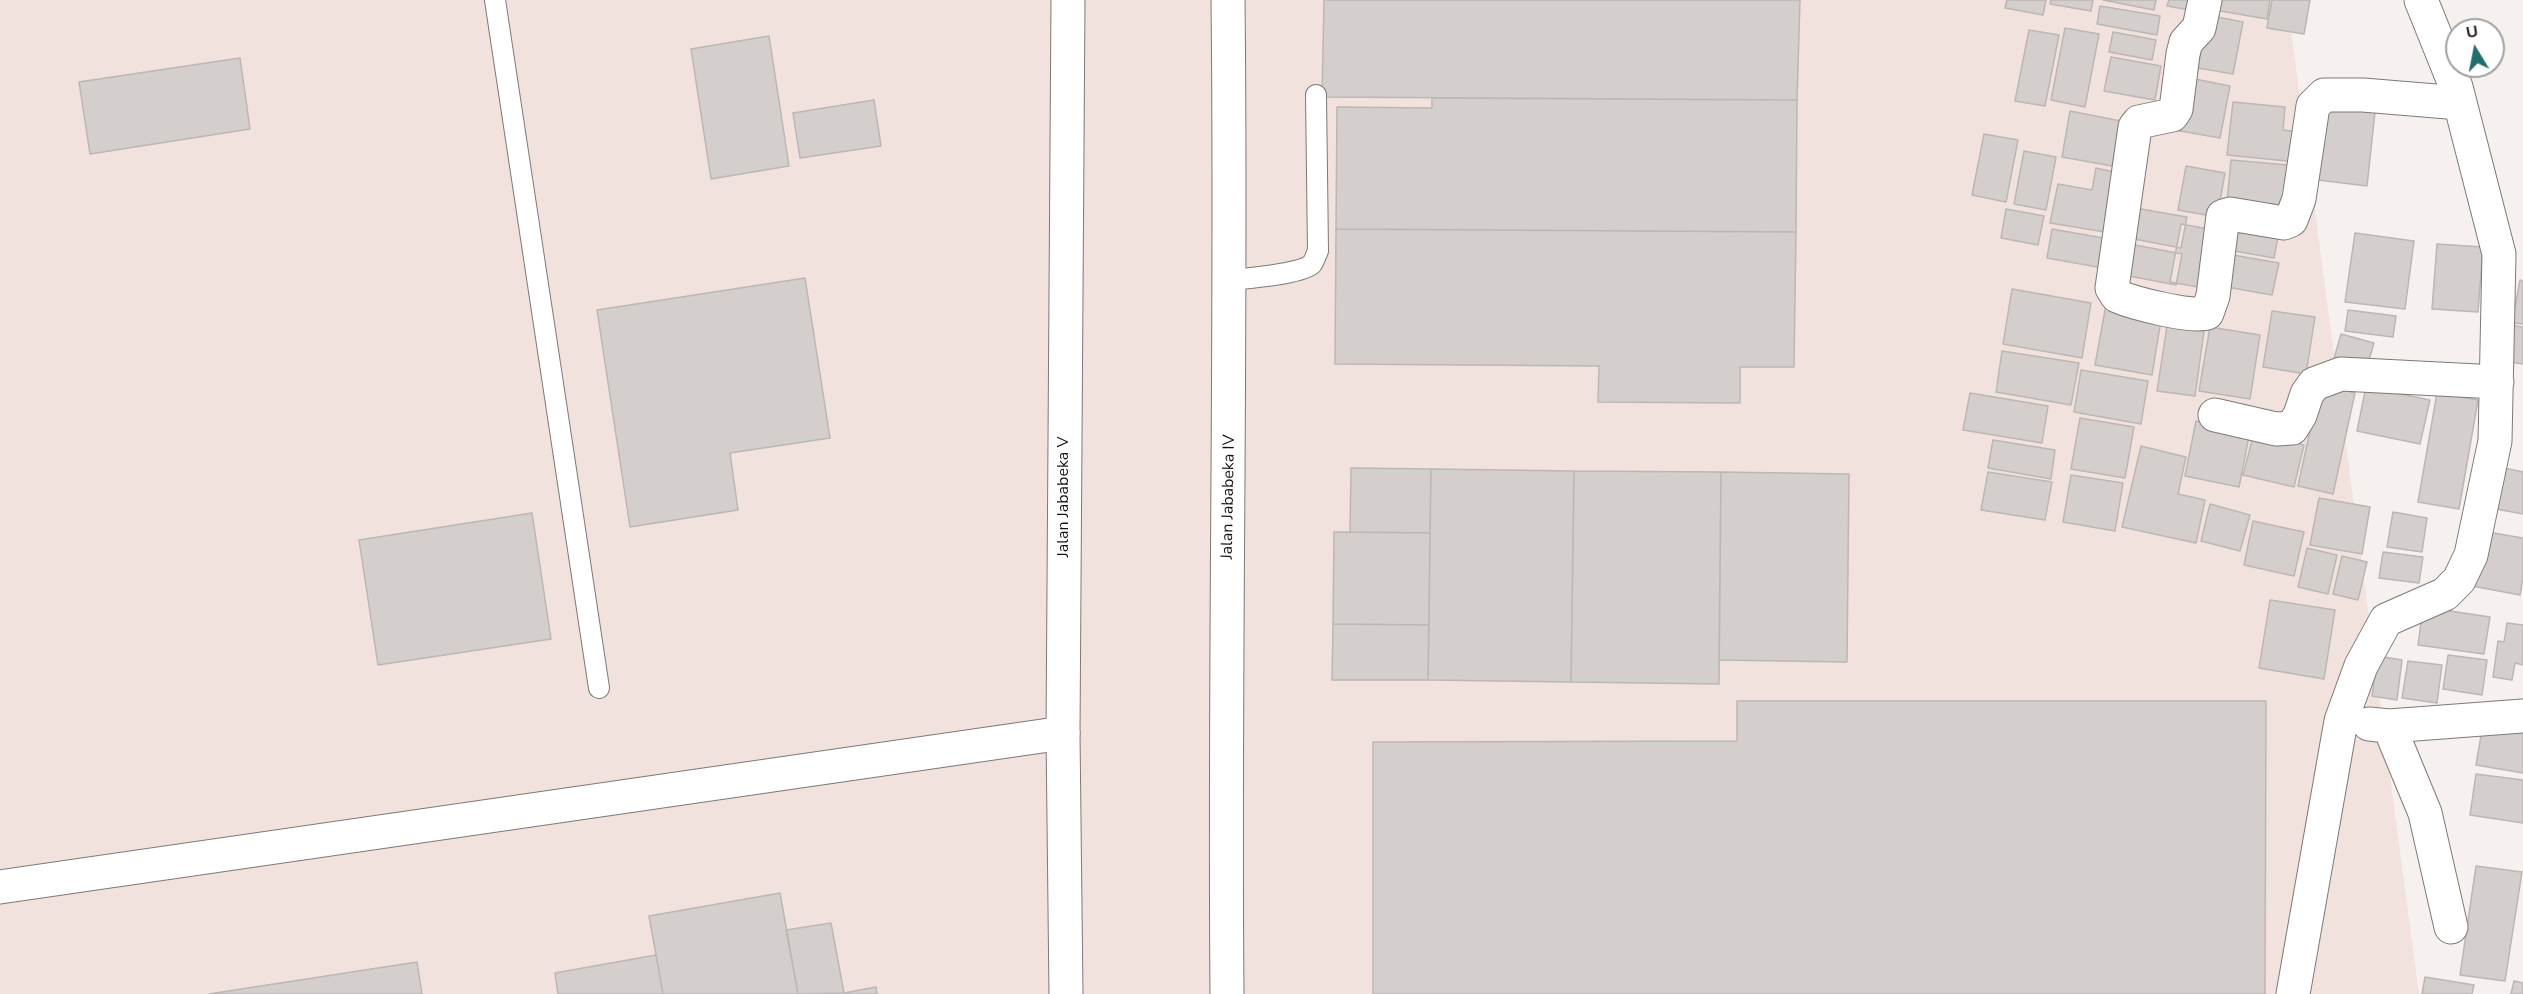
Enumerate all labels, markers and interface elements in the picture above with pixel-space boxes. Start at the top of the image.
north arrow [2445,18,2505,78]
text: U [2464,20,2480,44]
street label: Jalan Jababeka IV [1218,434,1240,560]
street label: Jalan Jababeka V [1054,437,1074,557]

